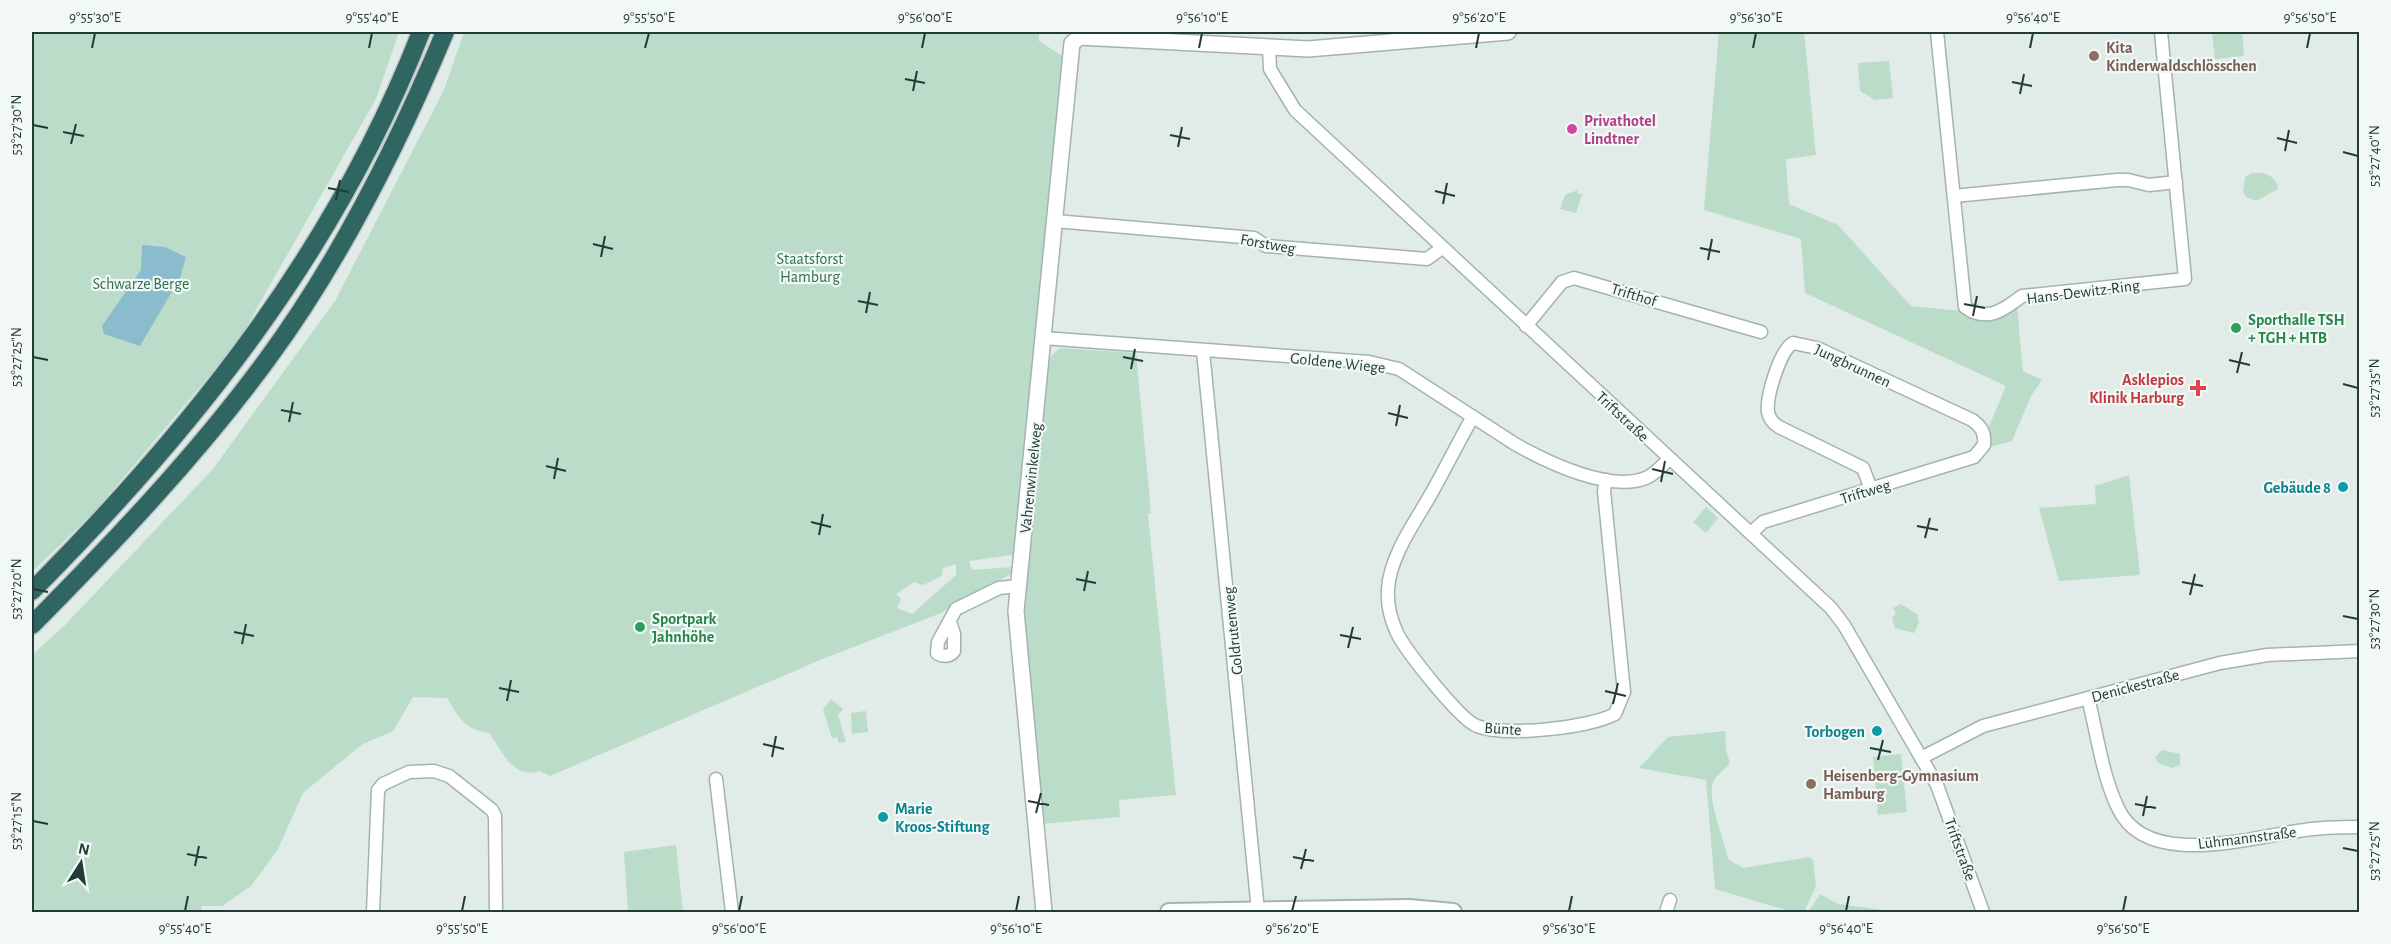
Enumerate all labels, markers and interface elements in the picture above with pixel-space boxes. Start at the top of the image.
text: 9°55'30"E [69,10,121,25]
text: 9°55'40"E [345,10,399,25]
text: 9°55'50"E [623,10,675,25]
text: 9°56'00"E [898,10,952,25]
text: 9°56'10"E [1176,10,1228,25]
text: 9°56'20"E [1452,10,1506,25]
text: 9°56'30"E [1730,10,1782,25]
text: 9°56'40"E [2006,10,2060,25]
text: 9°56'50"E [2284,10,2336,25]
place label: Kita Kinderwaldschlösschen [2106,40,2257,74]
marker: Kita Kinderwaldschlösschen [2087,49,2101,63]
text: 53°27'30"N [9,95,24,155]
place label: Privathotel Lindtner [1584,113,1656,147]
marker: Privathotel Lindtner [1565,122,1579,136]
text: 53°27'40"N [2367,125,2382,187]
street label: Forstweg [1239,231,1297,257]
park label: Staatsforst Hamburg [777,251,843,285]
park label: Schwarze Berge [93,276,189,292]
street label: Hans-Dewitz-Ring [2026,277,2141,307]
street label: Trifthof [1609,280,1659,310]
place label: Sporthalle TSH + TGH + HTB [2248,312,2345,346]
marker: Sporthalle TSH + TGH + HTB [2229,321,2243,335]
text: 53°27'25"N [9,327,24,387]
street label: Jungbrunnen [1812,341,1893,391]
street label: Goldene Wiege [1290,350,1386,376]
text: 53°27'35"N [2367,358,2382,418]
place label: Asklepios Klinik Harburg [2089,372,2185,406]
marker: Asklepios Klinik Harburg [2189,379,2207,397]
street label: Triftstraße [1593,389,1652,445]
street label: Vahrenwinkelweg [1017,422,1045,534]
street label: Triftweg [1838,477,1892,507]
place label: Gebäude 8 [2264,480,2331,496]
marker: Gebäude 8 [2336,480,2350,494]
text: 53°27'20"N [9,558,24,620]
street label: Goldrutenweg [1220,586,1246,676]
text: 53°27'30"N [2367,589,2382,649]
place label: Sportpark Jahnhöhe [652,611,716,645]
marker: Sportpark Jahnhöhe [633,620,647,634]
street label: Denickestraße [2090,667,2181,705]
street label: Bünte [1484,720,1522,738]
place label: Torbogen [1805,724,1865,740]
marker: Torbogen [1870,724,1884,738]
place label: Heisenberg-Gymnasium Hamburg [1823,768,1979,802]
marker: Heisenberg-Gymnasium Hamburg [1804,777,1818,791]
text: 53°27'15"N [9,792,24,850]
place label: Marie Kroos-Stiftung [895,801,991,835]
marker: Marie Kroos-Stiftung [876,810,890,824]
street label: Triftstraße [1941,816,1979,883]
text: 53°27'25"N [2367,821,2382,881]
street label: Lühmannstraße [2197,824,2297,852]
north arrow [51,833,111,893]
text: N [77,840,91,858]
text: 9°55'40"E [158,921,212,936]
text: 9°55'50"E [436,921,488,936]
text: 9°56'00"E [712,921,766,936]
text: 9°56'10"E [990,921,1042,936]
text: 9°56'20"E [1265,921,1319,936]
text: 9°56'30"E [1543,921,1595,936]
text: 9°56'40"E [1819,921,1873,936]
text: 9°56'50"E [2097,921,2149,936]

